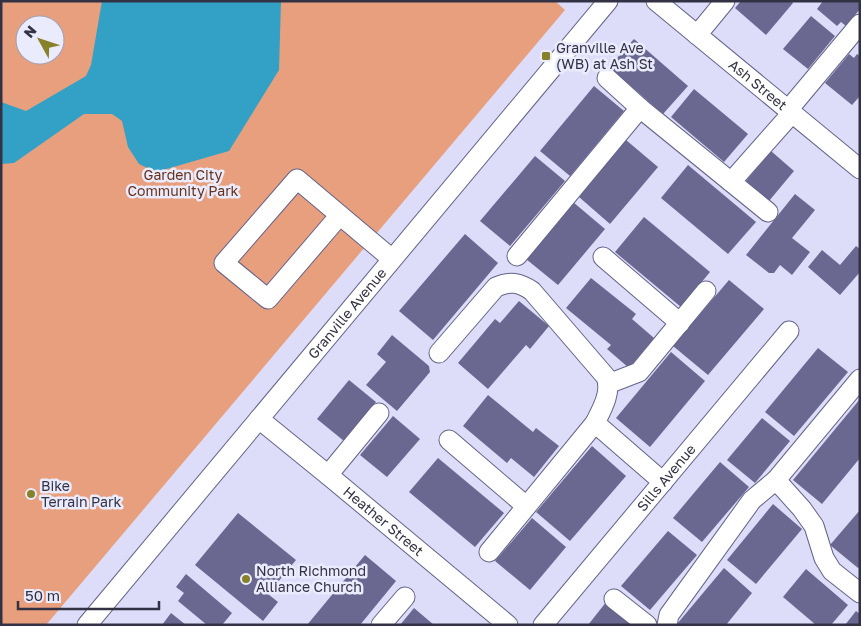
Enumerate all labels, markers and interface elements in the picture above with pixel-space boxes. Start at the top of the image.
north arrow [15,15,65,65]
text: N [20,22,40,41]
place label: Granville Ave (WB) at Ash St [556,39,653,72]
marker: Granville Ave (WB) at Ash St [540,50,552,62]
street label: Ash Street [726,56,791,113]
park label: Garden City Community Park [127,166,239,199]
street label: Granville Avenue [304,264,390,362]
street label: Sills Avenue [633,440,699,514]
place label: Bike Terrain Park [41,477,121,510]
street label: Heather Street [340,482,427,559]
marker: Bike Terrain Park [25,488,37,500]
place label: North Richmond Alliance Church [256,562,366,595]
marker: North Richmond Alliance Church [240,573,252,585]
scale bar [18,578,159,610]
text: 50 m [25,586,60,604]

